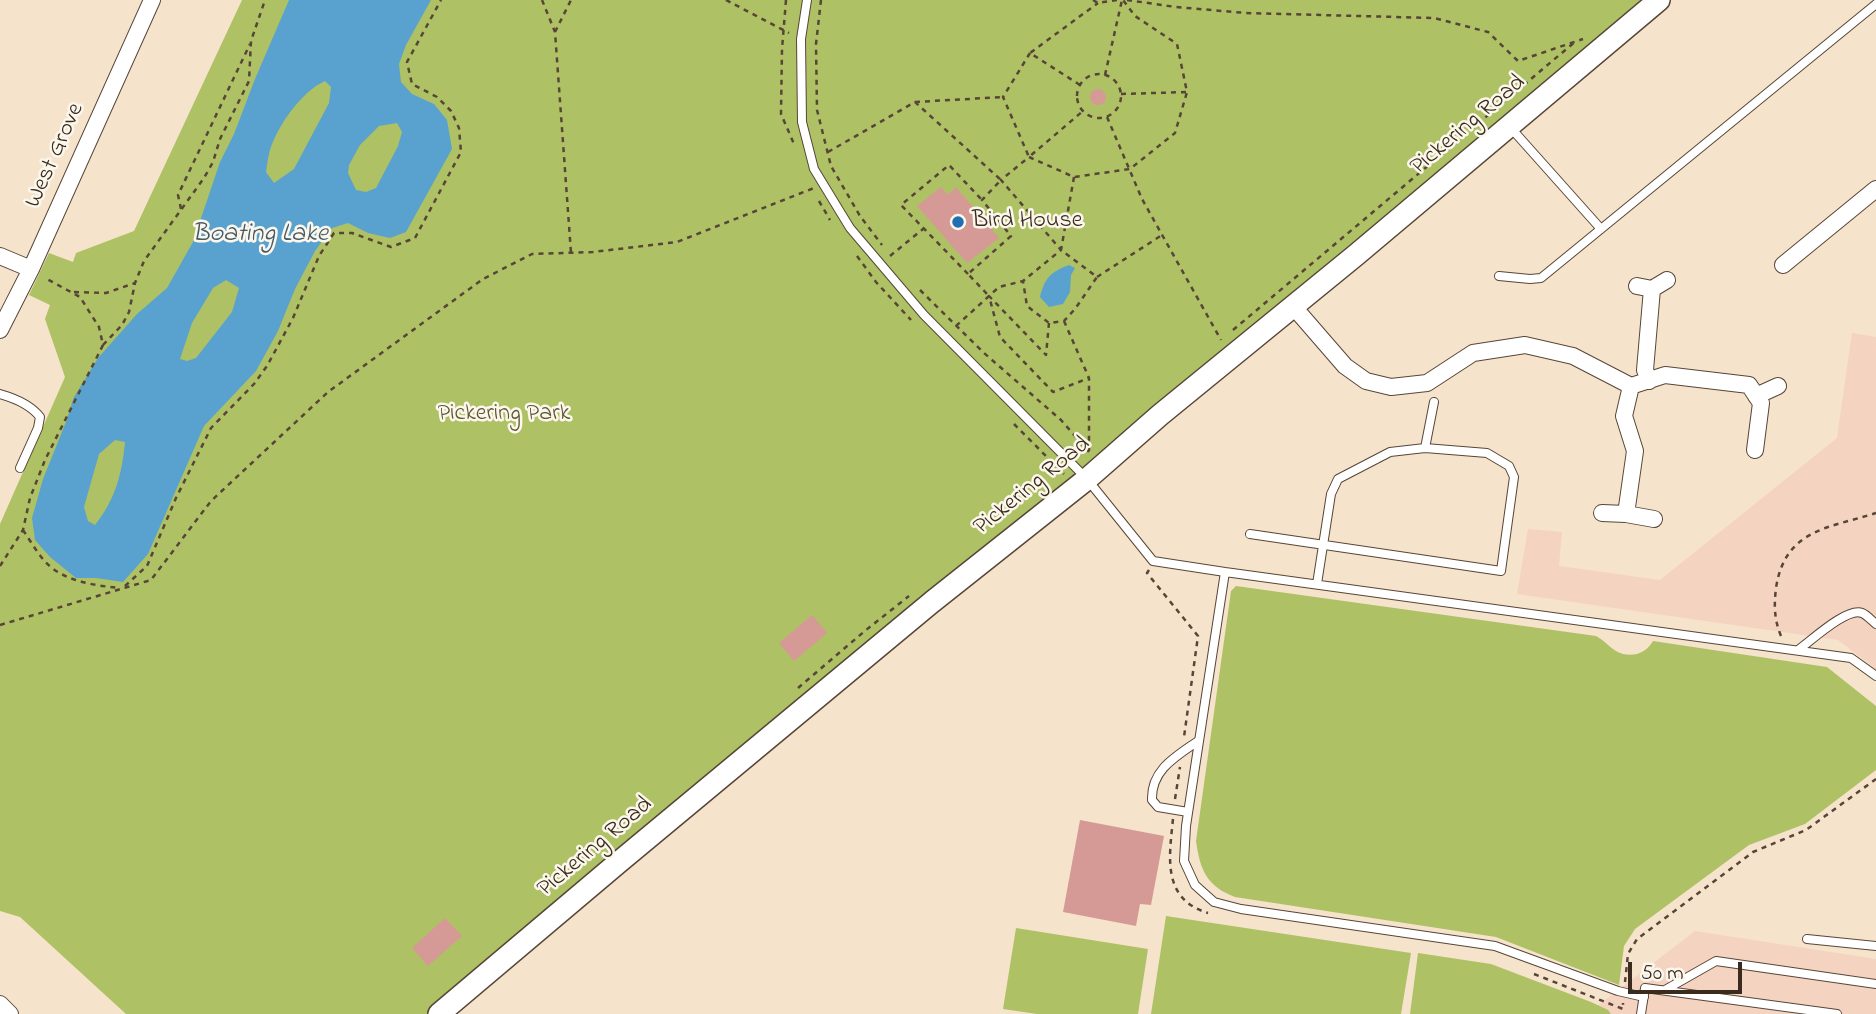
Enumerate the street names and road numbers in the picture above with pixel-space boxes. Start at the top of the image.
street label: Pickering Road [1406,70,1532,182]
street label: West Grove [20,99,92,213]
street label: Pickering Road [969,431,1097,543]
street label: Pickering Road [533,792,659,904]

